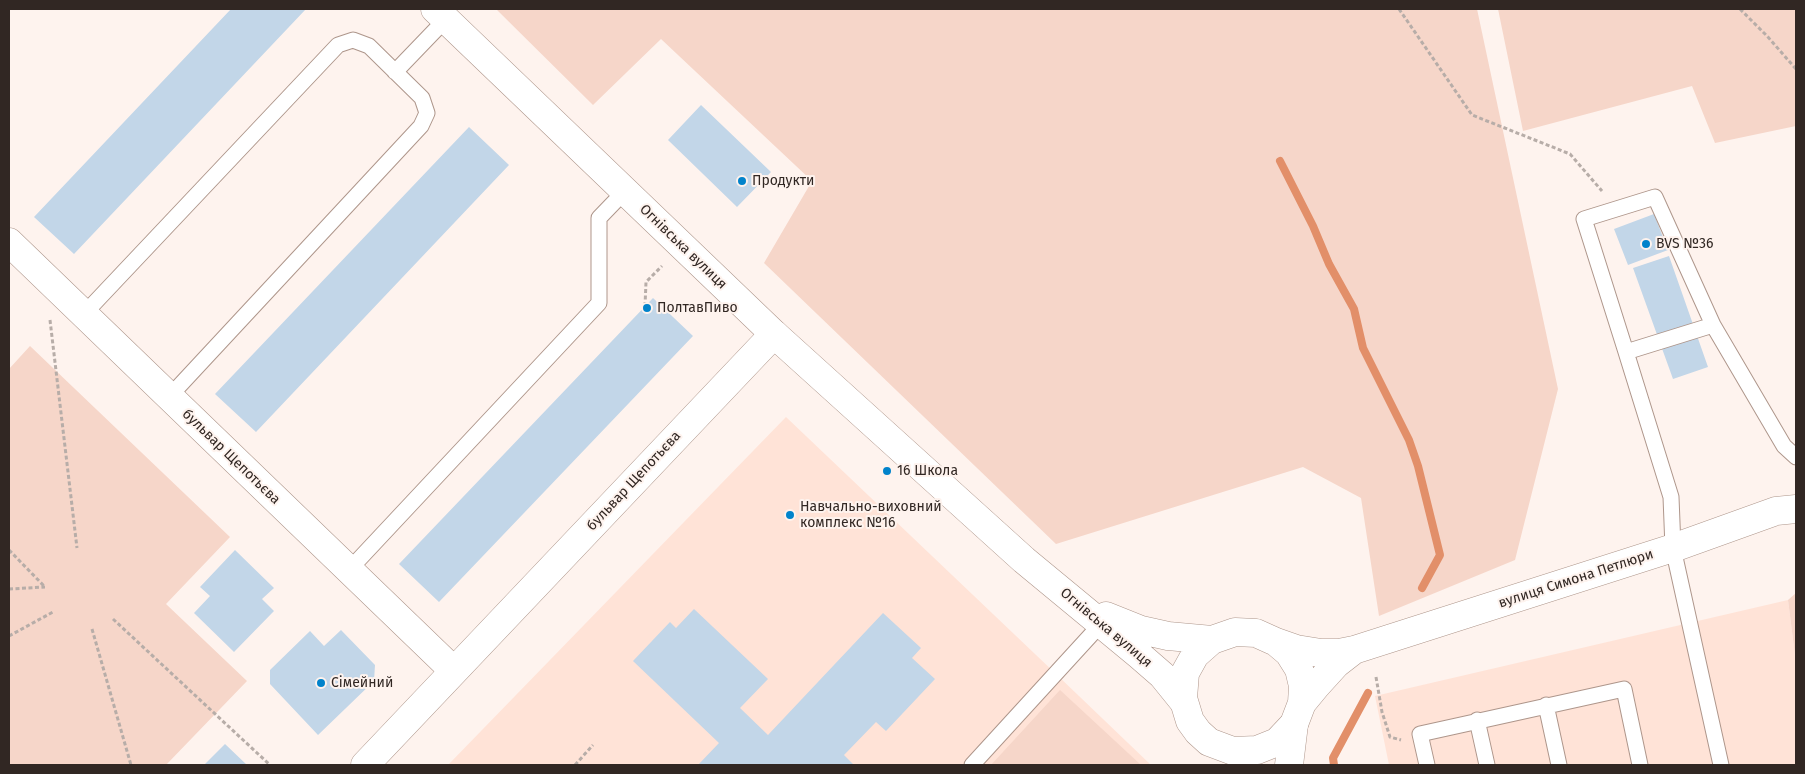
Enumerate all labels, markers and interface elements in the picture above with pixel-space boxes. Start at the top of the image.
place label: Продукти [752,173,814,189]
marker: Продукти [736,175,748,187]
street label: Огнівська вулиця [636,201,730,293]
place label: BVS №36 [1656,236,1713,252]
marker: BVS №36 [1640,238,1652,250]
place label: ПолтавПиво [657,300,738,316]
marker: ПолтавПиво [641,302,653,314]
street label: бульвар Щепотьєва [178,406,284,508]
street label: бульвар Щепотьєва [584,428,684,534]
place label: 16 Школа [897,463,958,479]
marker: 16 Школа [881,465,893,477]
place label: Навчально-виховний комплекс №16 [800,499,942,532]
marker: Навчально-виховний комплекс №16 [784,509,796,521]
street label: вулиця Симона Петлюри [1496,546,1656,612]
street label: Огнівська вулиця [1057,585,1155,671]
place label: Сімейний [331,675,393,691]
marker: Сімейний [315,677,327,689]

